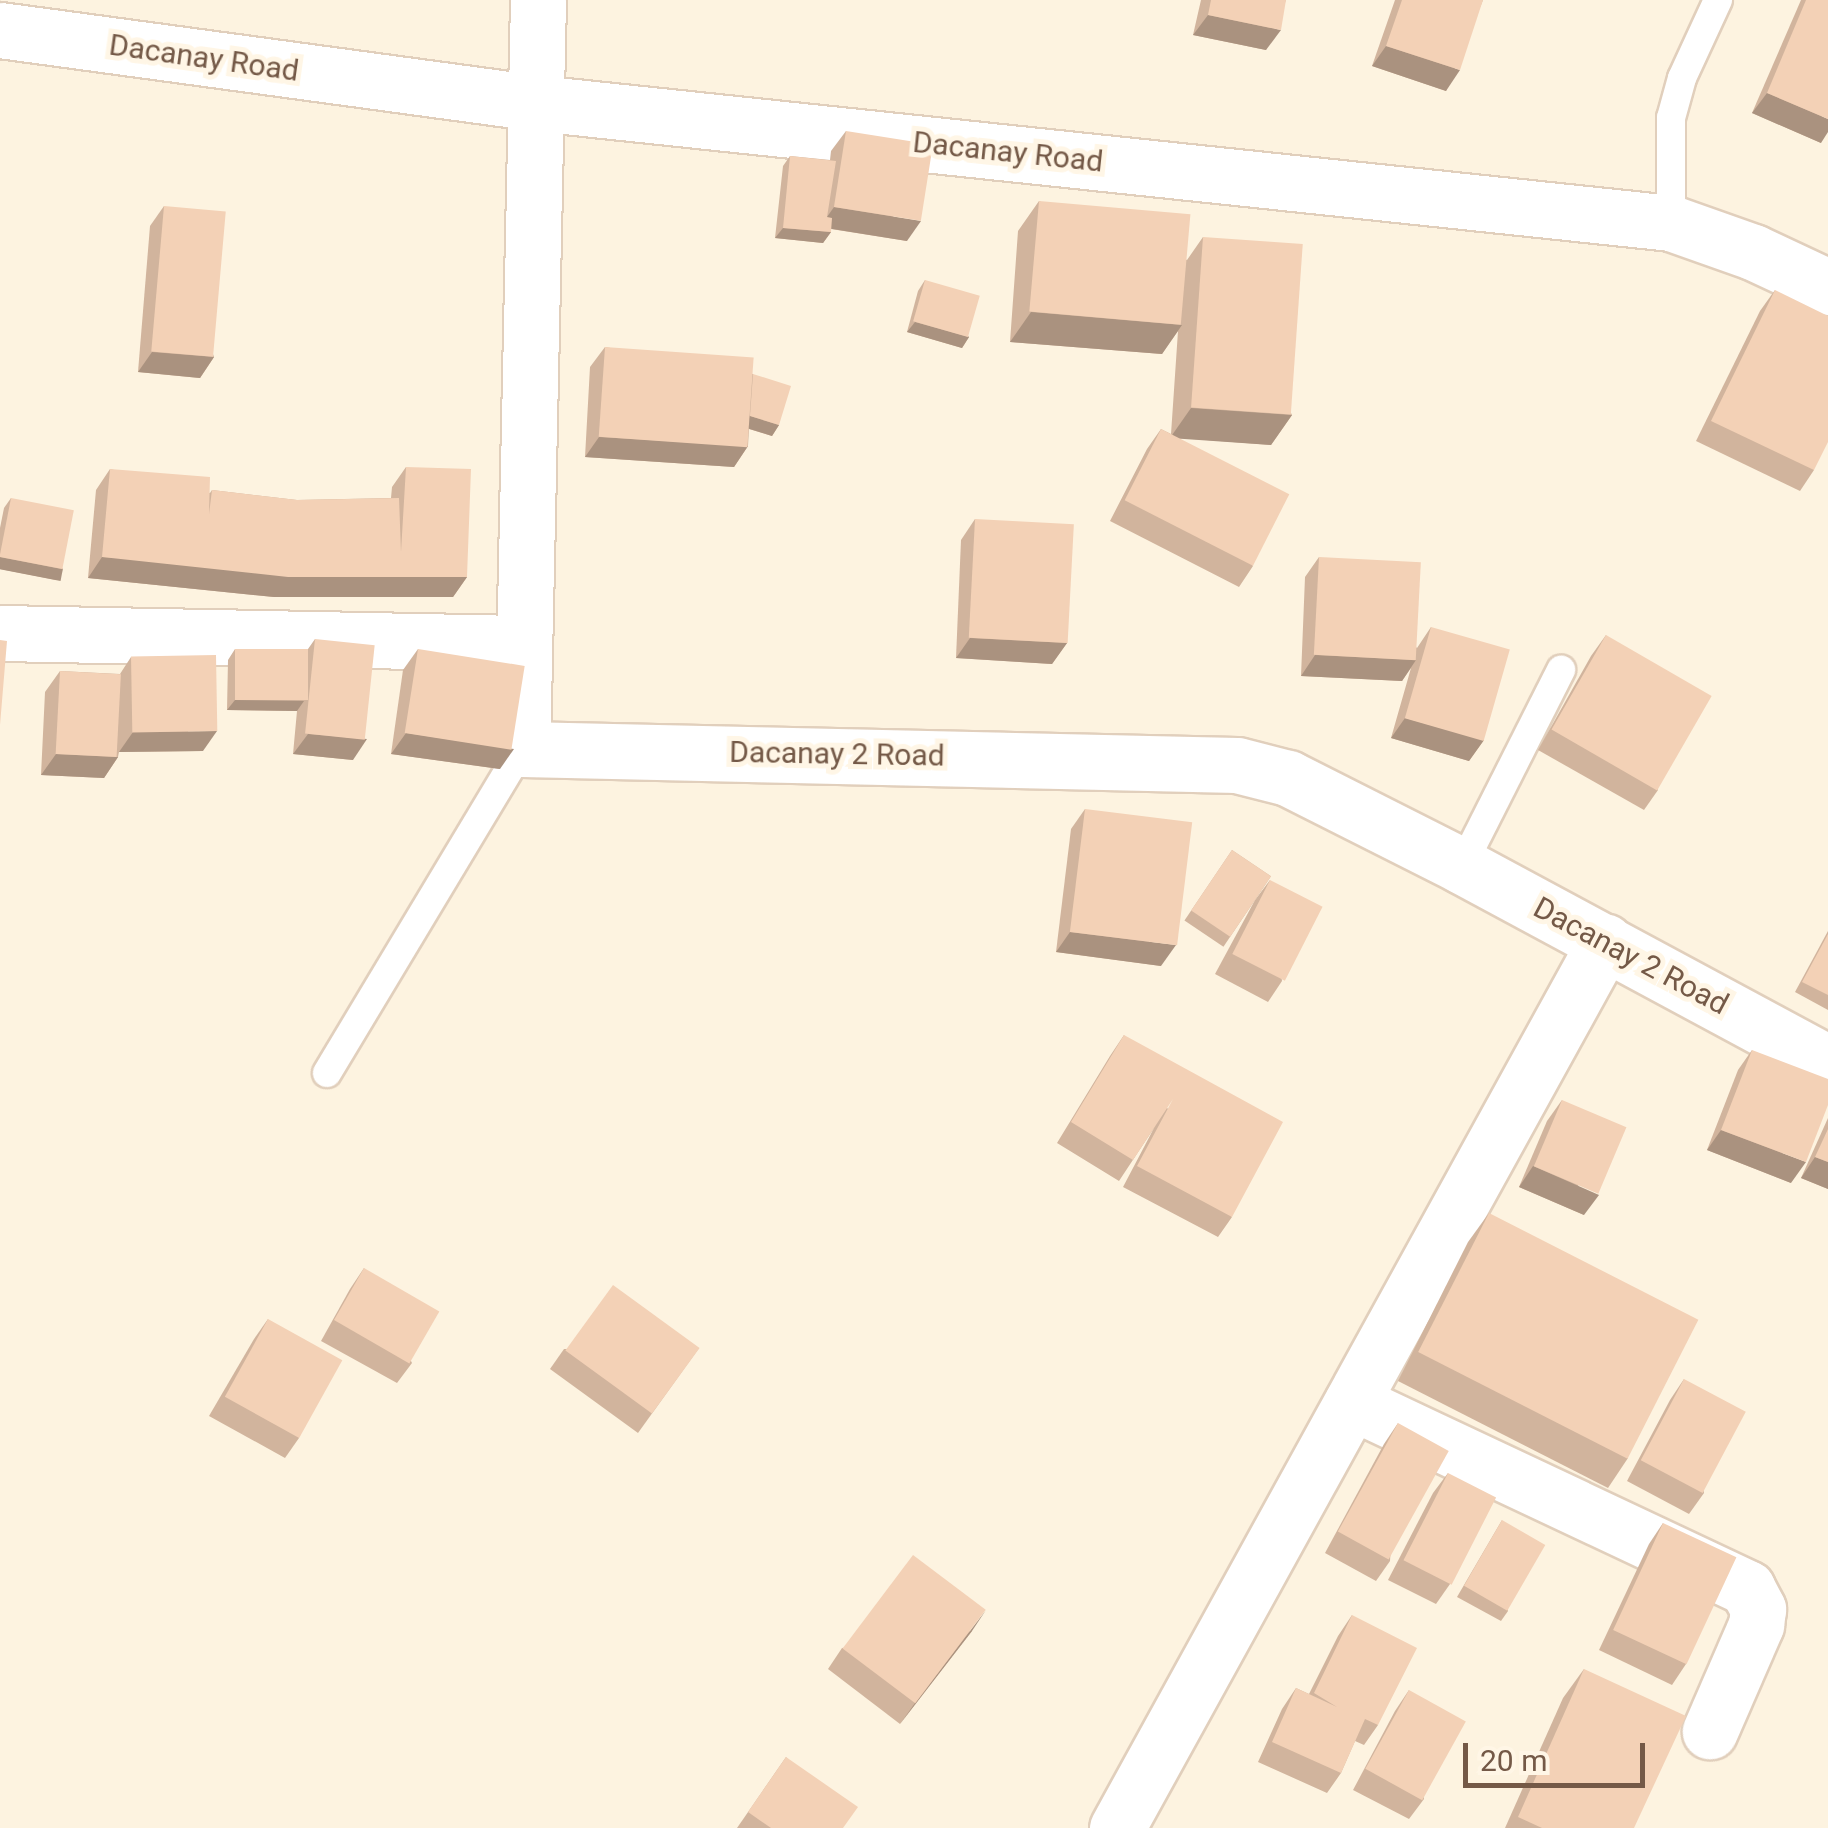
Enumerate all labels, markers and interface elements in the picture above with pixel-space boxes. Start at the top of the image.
street label: Dacanay Road [107,27,301,89]
street label: Dacanay Road [911,124,1105,180]
street label: Dacanay 2 Road [729,734,945,774]
street label: Dacanay 2 Road [1527,890,1735,1022]
scale bar [1468,1723,1650,1785]
text: 20 m [1480,1743,1547,1778]

